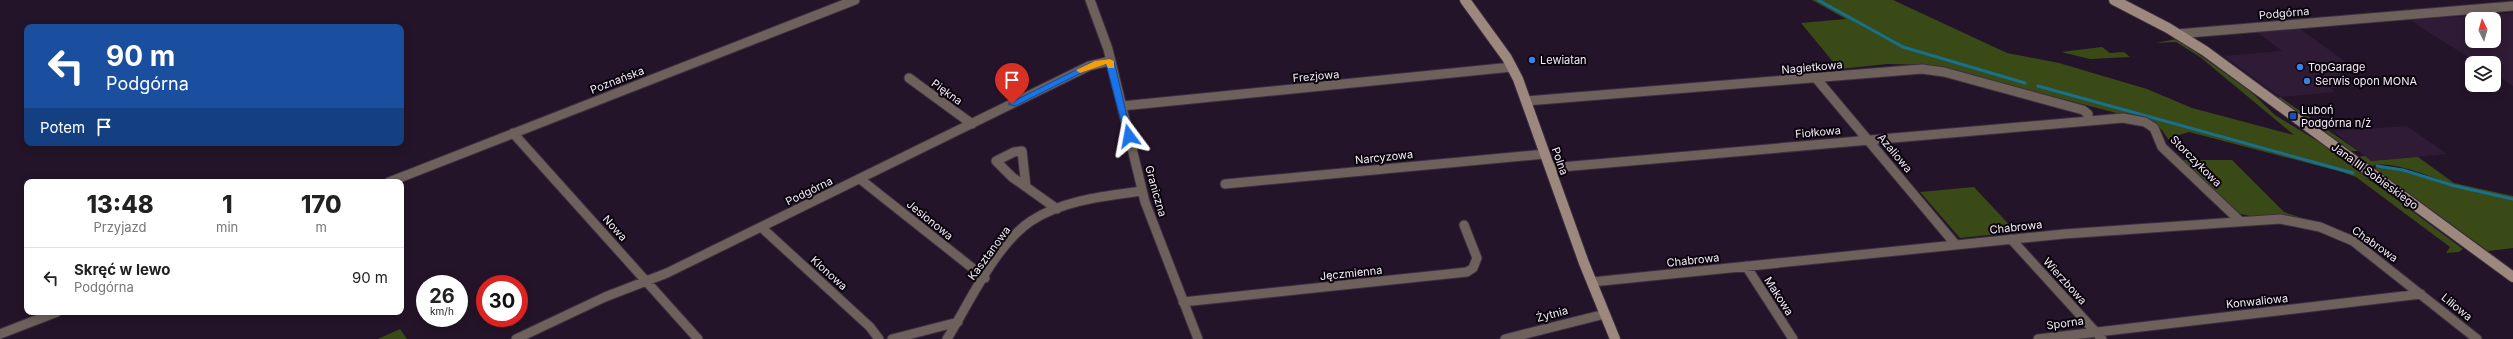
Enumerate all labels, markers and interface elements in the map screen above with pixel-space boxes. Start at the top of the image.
street label: Podgórna [2258,4,2310,22]
north arrow [2465,12,2501,48]
map controls [2465,12,2501,92]
text: 90 m [106,39,175,73]
icon: left [40,40,92,92]
place label: Lewiatan [1540,53,1587,67]
marker: Lewiatan [1527,55,1537,65]
button: layers [2465,56,2501,92]
street label: Nagietkowa [1781,57,1843,77]
place label: TopGarage [2308,60,2365,74]
marker: TopGarage [2295,62,2305,72]
street label: Poznańska [588,63,646,97]
pin [995,63,1029,104]
street label: Frezjowa [1292,67,1340,85]
icon: arrive [1001,69,1023,91]
text: Podgórna [106,73,189,94]
place label: Serwis opon MONA [2315,74,2417,88]
street label: Piękna [929,76,965,108]
marker: Serwis opon MONA [2302,76,2312,86]
place label: Luboń Podgórna n/ż [2301,103,2371,130]
marker: Luboń Podgórna n/ż [2288,111,2298,121]
position arrow [1108,115,1150,157]
icon: arrive [93,116,115,138]
text: Potem [40,118,85,137]
street label: Fiołkowa [1795,123,1841,141]
street label: Azaliowa [1875,131,1915,175]
street label: Storczykowa [2167,132,2225,190]
street label: Jana III Sobieskiego [2329,140,2421,212]
street label: Polna [1549,145,1571,177]
street label: Narcyzowa [1354,147,1414,167]
street label: Graniczna [1142,164,1170,218]
street label: Podgórna [783,174,835,208]
text: 13:48 [86,190,154,219]
text: 1 [222,190,232,219]
text: 170 [301,190,342,219]
street label: Jesionowa [904,197,956,243]
street label: Nowa [600,212,630,244]
street label: Chabrowa [1989,217,2043,237]
text: Przyjazd [93,219,147,235]
text: min [216,219,238,235]
text: m [315,219,327,235]
street label: Kasztanowa [965,223,1013,283]
street label: Chabrowa [2349,223,2401,265]
street label: Chabrowa [1666,250,1720,270]
street label: Klonowa [808,253,850,293]
street label: Wierzbowa [2040,255,2090,307]
text: Skręć w lewo [74,260,170,279]
street label: Jęczmienna [1319,263,1383,283]
icon: left [40,267,62,289]
text: 90 m [352,268,388,287]
street label: Makowa [1761,274,1797,318]
speed limit sign: 30 [476,275,528,327]
text: Podgórna [74,279,134,295]
text: 26 [429,284,455,308]
street label: Liliowa [2439,290,2475,324]
street label: Konwaliowa [2225,291,2289,311]
street label: Żytnia [1535,303,1569,325]
text: km/h [430,305,454,317]
street label: Sporna [2046,313,2084,333]

